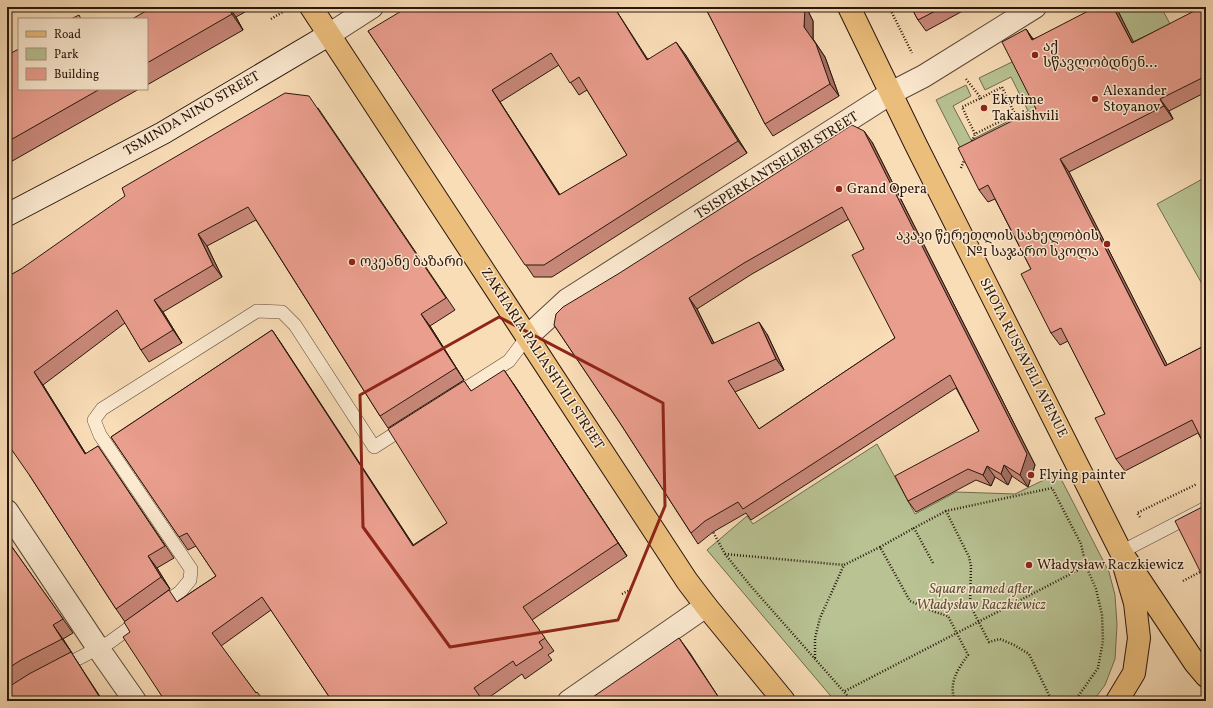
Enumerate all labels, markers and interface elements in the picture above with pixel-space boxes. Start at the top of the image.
legend [18,18,148,90]
text: Road [54,27,81,43]
place label: აქ სწავლობდნენ... [1043,38,1157,73]
text: Park [54,47,79,63]
marker: აქ სწავლობდნენ... [1030,50,1040,60]
text: Building [54,67,99,83]
street label: TSMINDA NINO STREET [120,67,264,161]
place label: Alexander Stoyanov [1103,82,1167,117]
place label: Ekvtime Takaishvili [992,91,1059,126]
marker: Alexander Stoyanov [1090,94,1100,104]
marker: Ekvtime Takaishvili [979,103,989,113]
street label: TSISPERKANTSELEBI STREET [692,108,862,224]
place label: Grand Opera [847,180,927,199]
marker: Grand Opera [834,184,844,194]
place label: აკაკი წერეთლის სახელობის №1 საჯარო სკოლა [896,227,1099,262]
marker: აკაკი წერეთლის სახელობის №1 საჯარო სკოლა [1102,239,1112,249]
place label: ოკეანე ბაზარი [360,253,464,272]
marker: ოკეანე ბაზარი [347,257,357,267]
street label: ZAKHARIA PALIASHVILI STREET [476,264,608,454]
street label: SHOTA RUSTAVELI AVENUE [974,275,1072,441]
place label: Flying painter [1039,466,1126,485]
marker: Flying painter [1026,470,1036,480]
place label: Władysław Raczkiewicz [1037,556,1184,575]
marker: Władysław Raczkiewicz [1024,560,1034,570]
park label: Square named after Władysław Raczkiewicz [916,580,1046,615]

